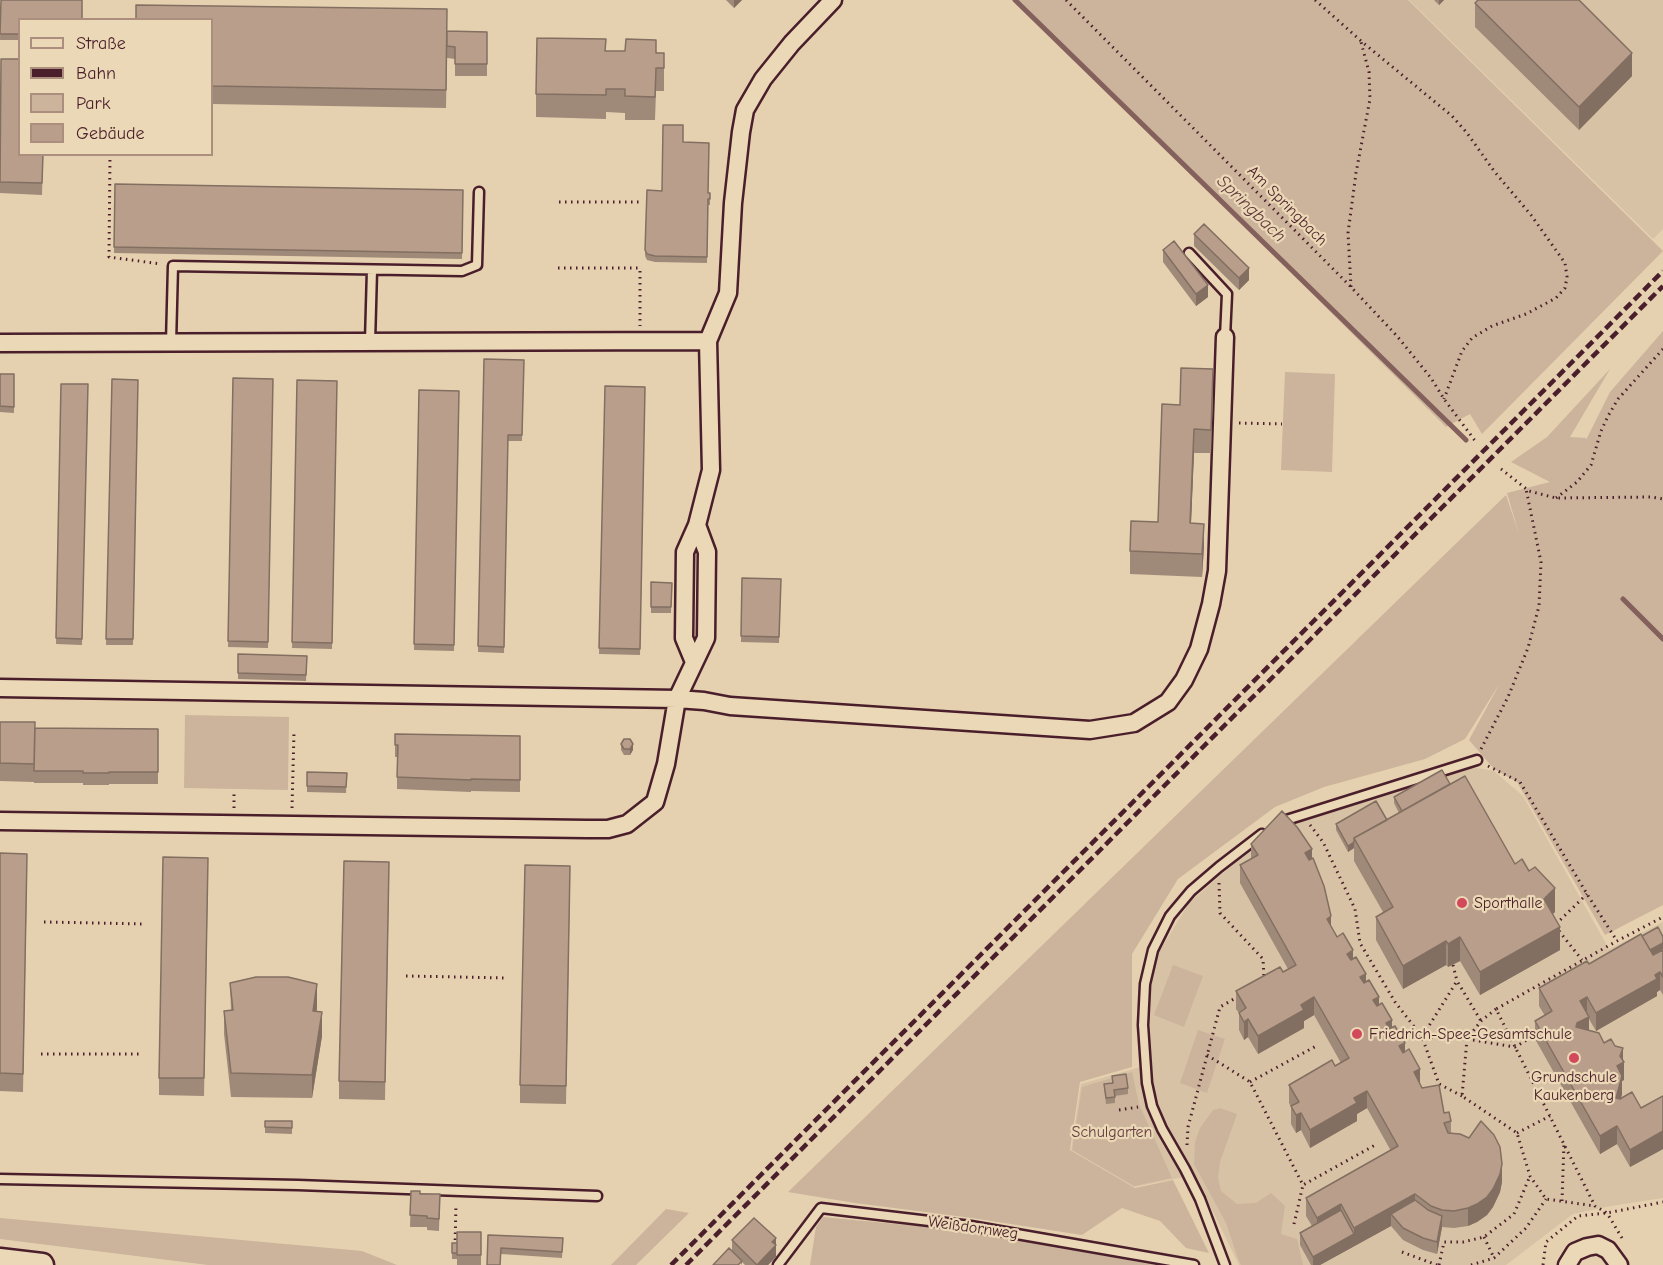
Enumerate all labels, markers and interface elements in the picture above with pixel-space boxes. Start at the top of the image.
legend [18,18,213,156]
text: Straße [76,33,126,54]
text: Bahn [76,63,116,84]
text: Park [76,93,110,114]
text: Gebäude [76,123,145,144]
street label: Am Springbach [1243,162,1331,250]
water label: Springbach [1212,171,1290,247]
place label: Sporthalle [1474,893,1543,913]
marker: Sporthalle [1455,896,1469,910]
place label: Friedrich-Spee-Gesamtschule [1369,1024,1572,1044]
marker: Friedrich-Spee-Gesamtschule [1350,1027,1364,1041]
marker: Grundschule Kaukenberg [1567,1051,1581,1065]
place label: Grundschule Kaukenberg [1531,1067,1617,1105]
park label: Schulgarten [1072,1122,1152,1142]
street label: Weißdornweg [927,1212,1019,1244]

